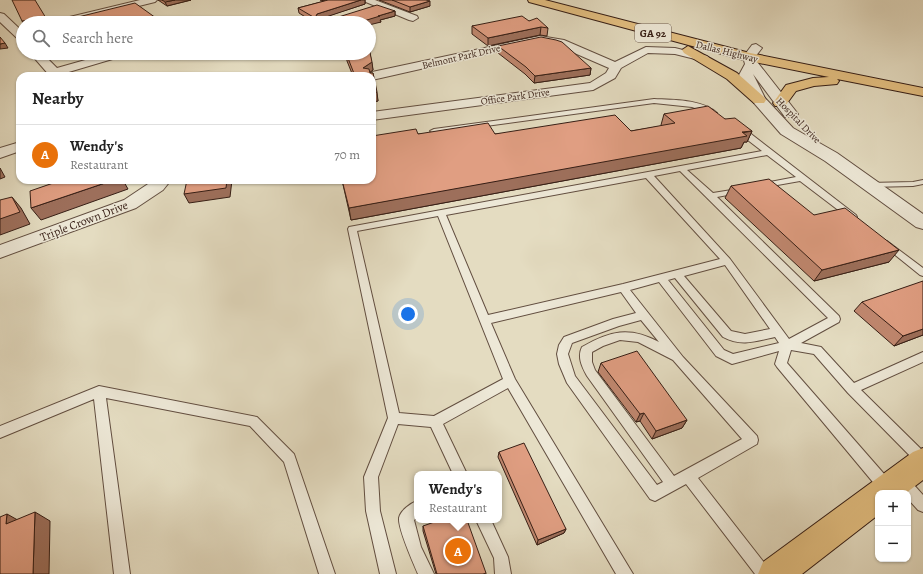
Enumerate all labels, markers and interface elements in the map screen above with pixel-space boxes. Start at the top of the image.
search box [16,16,376,60]
road number: GA 92 [635,24,671,42]
icon: search [30,27,52,49]
text: Search here [62,28,133,48]
street label: Dallas Highway [695,37,760,66]
street label: Belmont Park Drive [421,41,502,72]
street label: Office Park Drive [480,85,551,108]
text: Nearby [32,87,83,110]
street label: Hospital Drive [773,95,824,147]
text: Wendy's [70,136,123,156]
text: A [41,146,49,163]
text: 70 m [334,146,360,163]
text: Restaurant [70,156,128,173]
street label: Triple Crown Drive [38,197,130,245]
your location [398,304,418,324]
popup [414,471,502,523]
text: Wendy's [429,479,482,499]
map controls [875,490,911,562]
button: + [875,490,911,526]
text: Restaurant [429,499,487,516]
button: − [875,526,911,562]
pin: A [445,536,471,566]

